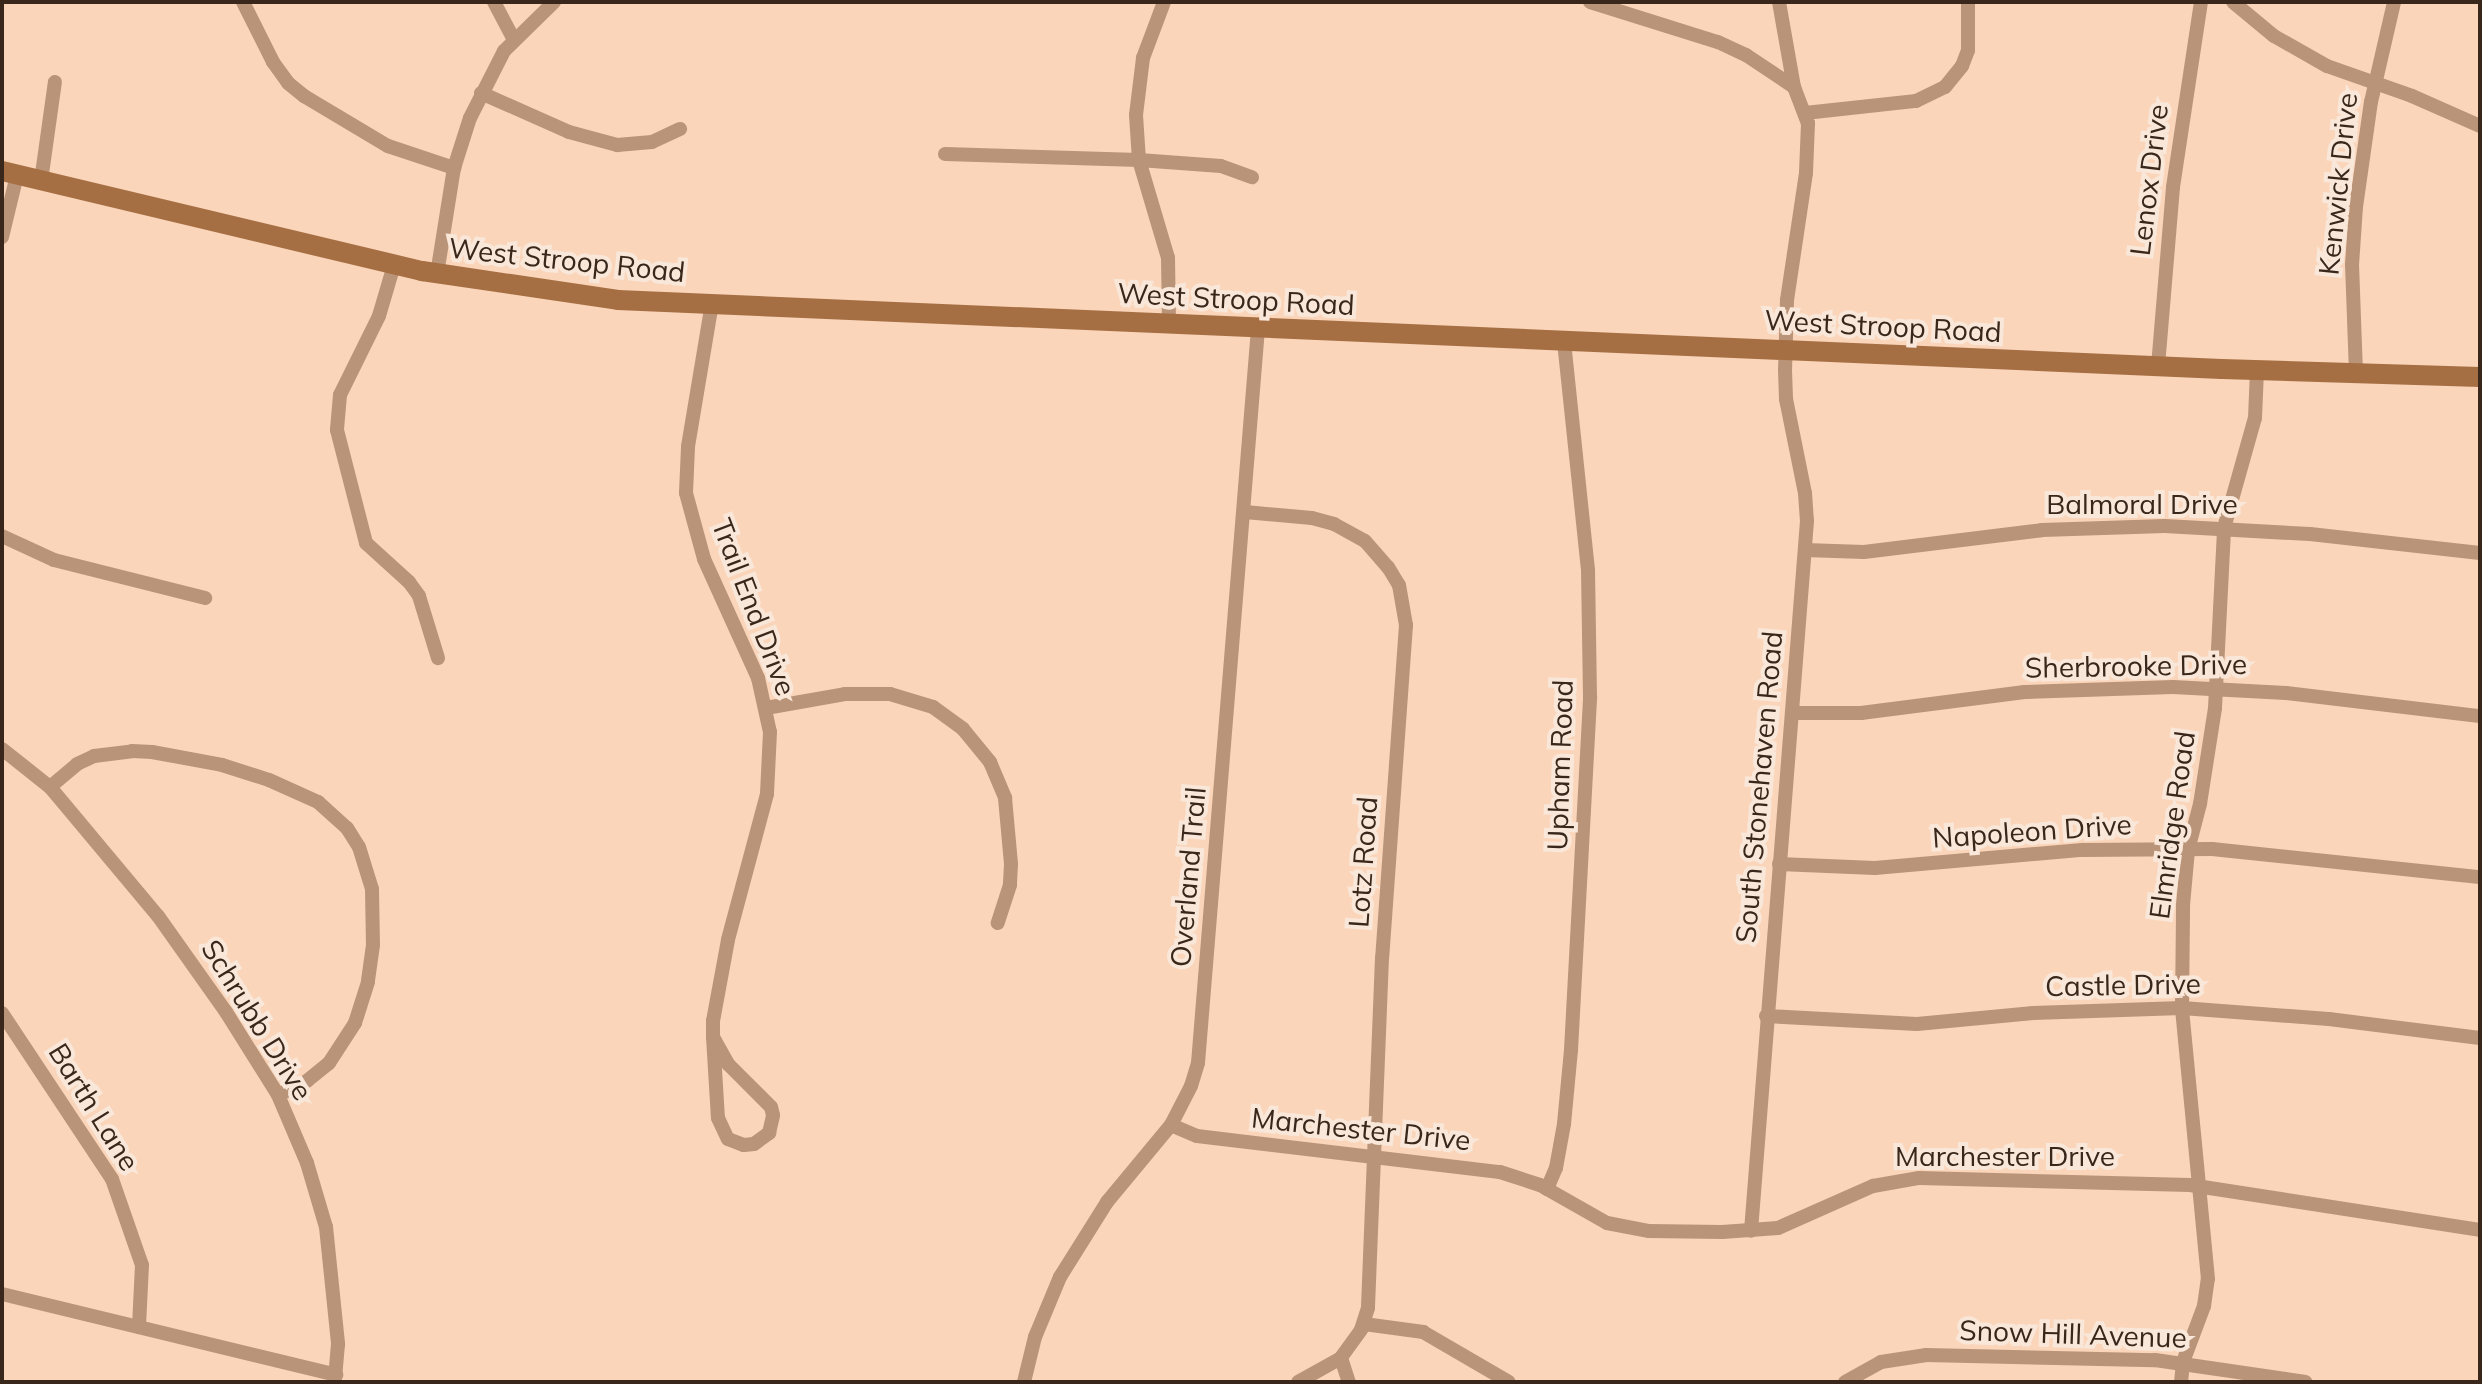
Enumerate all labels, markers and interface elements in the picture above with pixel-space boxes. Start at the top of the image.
street label: Kenwick Drive [2312,91,2364,277]
street label: Lenox Drive [2123,102,2175,258]
street label: West Stroop Road [447,231,687,289]
street label: West Stroop Road [1117,276,1355,322]
street label: West Stroop Road [1764,303,2002,349]
street label: Balmoral Drive [2046,487,2238,521]
street label: Trail End Drive [705,514,803,700]
street label: South Stonehaven Road [1729,630,1789,944]
street label: Sherbrooke Drive [2025,647,2247,685]
street label: Upham Road [1540,679,1580,851]
street label: Elmridge Road [2142,729,2202,921]
street label: Overland Trail [1163,786,1213,968]
street label: Lotz Road [1342,795,1384,929]
street label: Napoleon Drive [1931,807,2133,855]
street label: Schrubb Drive [194,934,320,1106]
street label: Castle Drive [2045,967,2201,1003]
street label: Barth Lane [42,1037,146,1177]
street label: Marchester Drive [1250,1101,1472,1157]
street label: Marchester Drive [1895,1139,2115,1173]
street label: Snow Hill Avenue [1959,1313,2187,1355]

